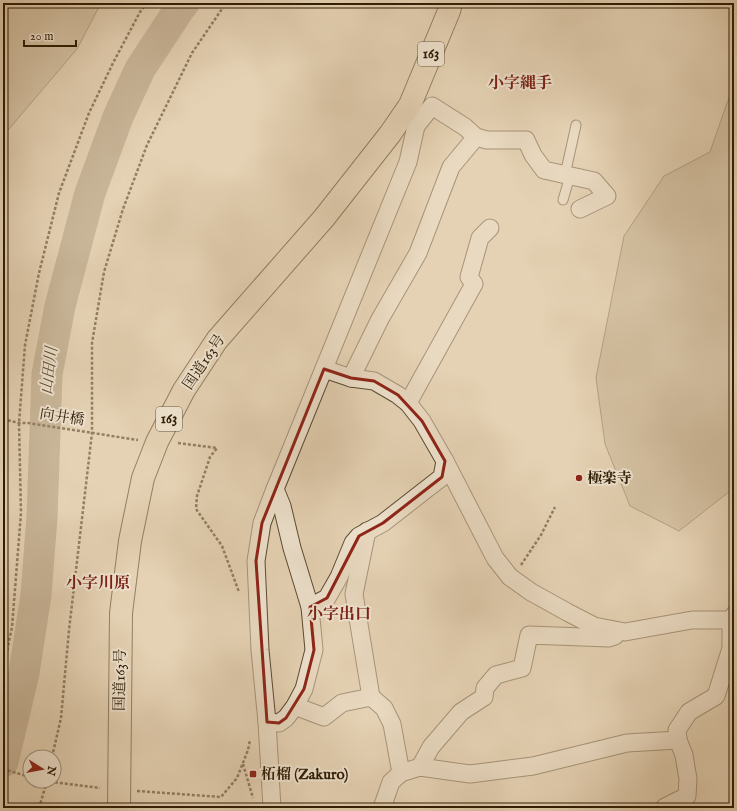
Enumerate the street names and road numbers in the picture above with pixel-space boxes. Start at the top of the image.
road number: 163 [418,42,444,66]
street label: 国道163号 [179,331,229,393]
street label: 向井橋 [38,404,86,430]
road number: 163 [156,407,182,431]
street label: 国道163号 [110,649,130,711]

